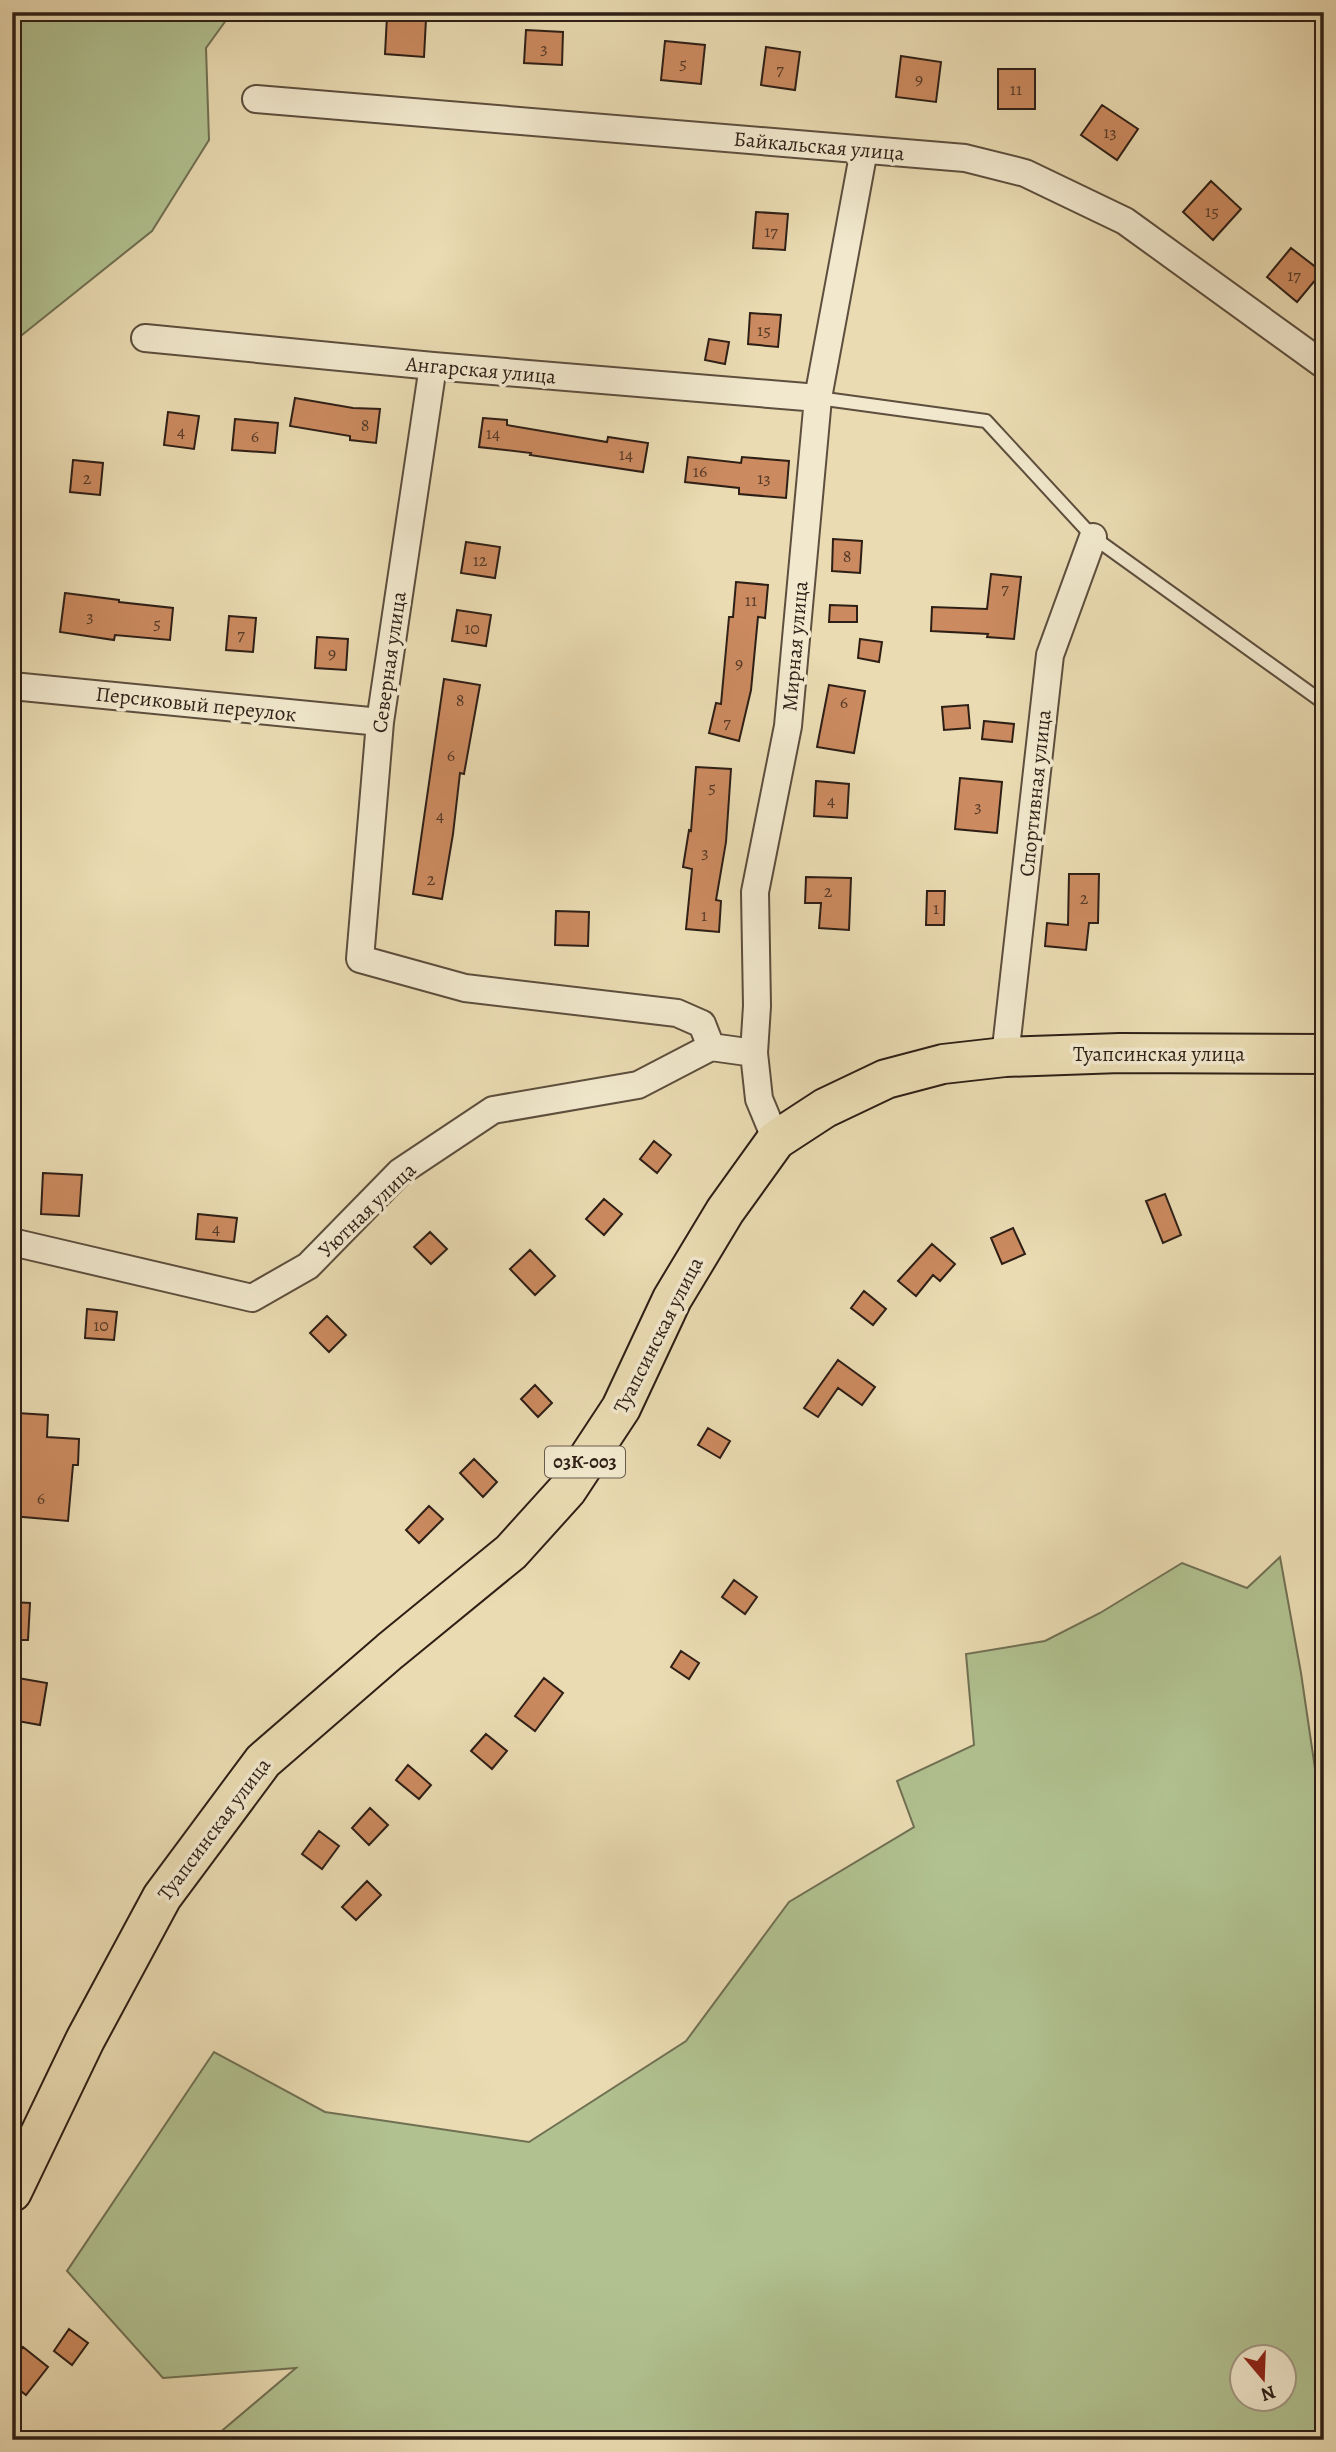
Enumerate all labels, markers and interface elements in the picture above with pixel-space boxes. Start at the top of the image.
house number: 3 [540,36,548,60]
house number: 5 [679,51,687,75]
house number: 7 [776,57,784,81]
house number: 9 [915,67,923,91]
house number: 11 [1010,77,1022,101]
house number: 13 [1103,120,1117,144]
street label: Байкальская улица [732,125,906,167]
house number: 15 [1205,199,1219,223]
house number: 17 [764,219,778,243]
house number: 17 [1287,263,1301,287]
house number: 15 [757,318,771,342]
street label: Ангарская улица [404,349,558,391]
house number: 8 [361,413,369,437]
house number: 4 [177,419,185,443]
house number: 14 [486,421,500,445]
house number: 6 [251,424,259,448]
house number: 14 [619,442,633,466]
house number: 16 [693,459,707,483]
house number: 2 [83,466,92,490]
house number: 13 [757,466,771,490]
house number: 8 [843,544,851,568]
house number: 12 [473,548,488,572]
house number: 7 [1001,576,1009,600]
street label: Мирная улица [775,579,815,712]
house number: 11 [745,588,757,612]
street label: Северная улица [365,589,413,735]
house number: 3 [86,604,94,628]
house number: 5 [153,611,161,635]
house number: 10 [464,616,480,640]
house number: 7 [237,622,245,646]
house number: 9 [328,641,336,665]
house number: 9 [735,651,743,675]
street label: Персиковый переулок [94,680,298,728]
house number: 8 [456,688,464,712]
house number: 6 [840,690,848,714]
street label: Спортивная улица [1012,708,1058,878]
house number: 7 [723,710,731,734]
house number: 6 [447,743,455,767]
house number: 5 [708,775,716,799]
house number: 4 [827,788,835,812]
house number: 3 [974,794,982,818]
house number: 4 [436,803,444,827]
house number: 3 [701,840,709,864]
house number: 2 [427,867,436,891]
house number: 2 [824,879,833,903]
house number: 2 [1080,886,1089,910]
house number: 1 [933,896,939,920]
house number: 1 [701,903,707,927]
street label: Туапсинская улица [1073,1040,1245,1068]
street label: Уютная улица [312,1156,422,1264]
house number: 4 [212,1216,220,1240]
street label: Туапсинская улица [606,1252,710,1418]
house number: 10 [93,1313,109,1337]
road number: 03К-003 [545,1446,625,1478]
house number: 6 [37,1486,45,1510]
street label: Туапсинская улица [151,1752,277,1906]
north arrow [1228,2344,1298,2414]
text: N [1257,2379,1279,2408]

